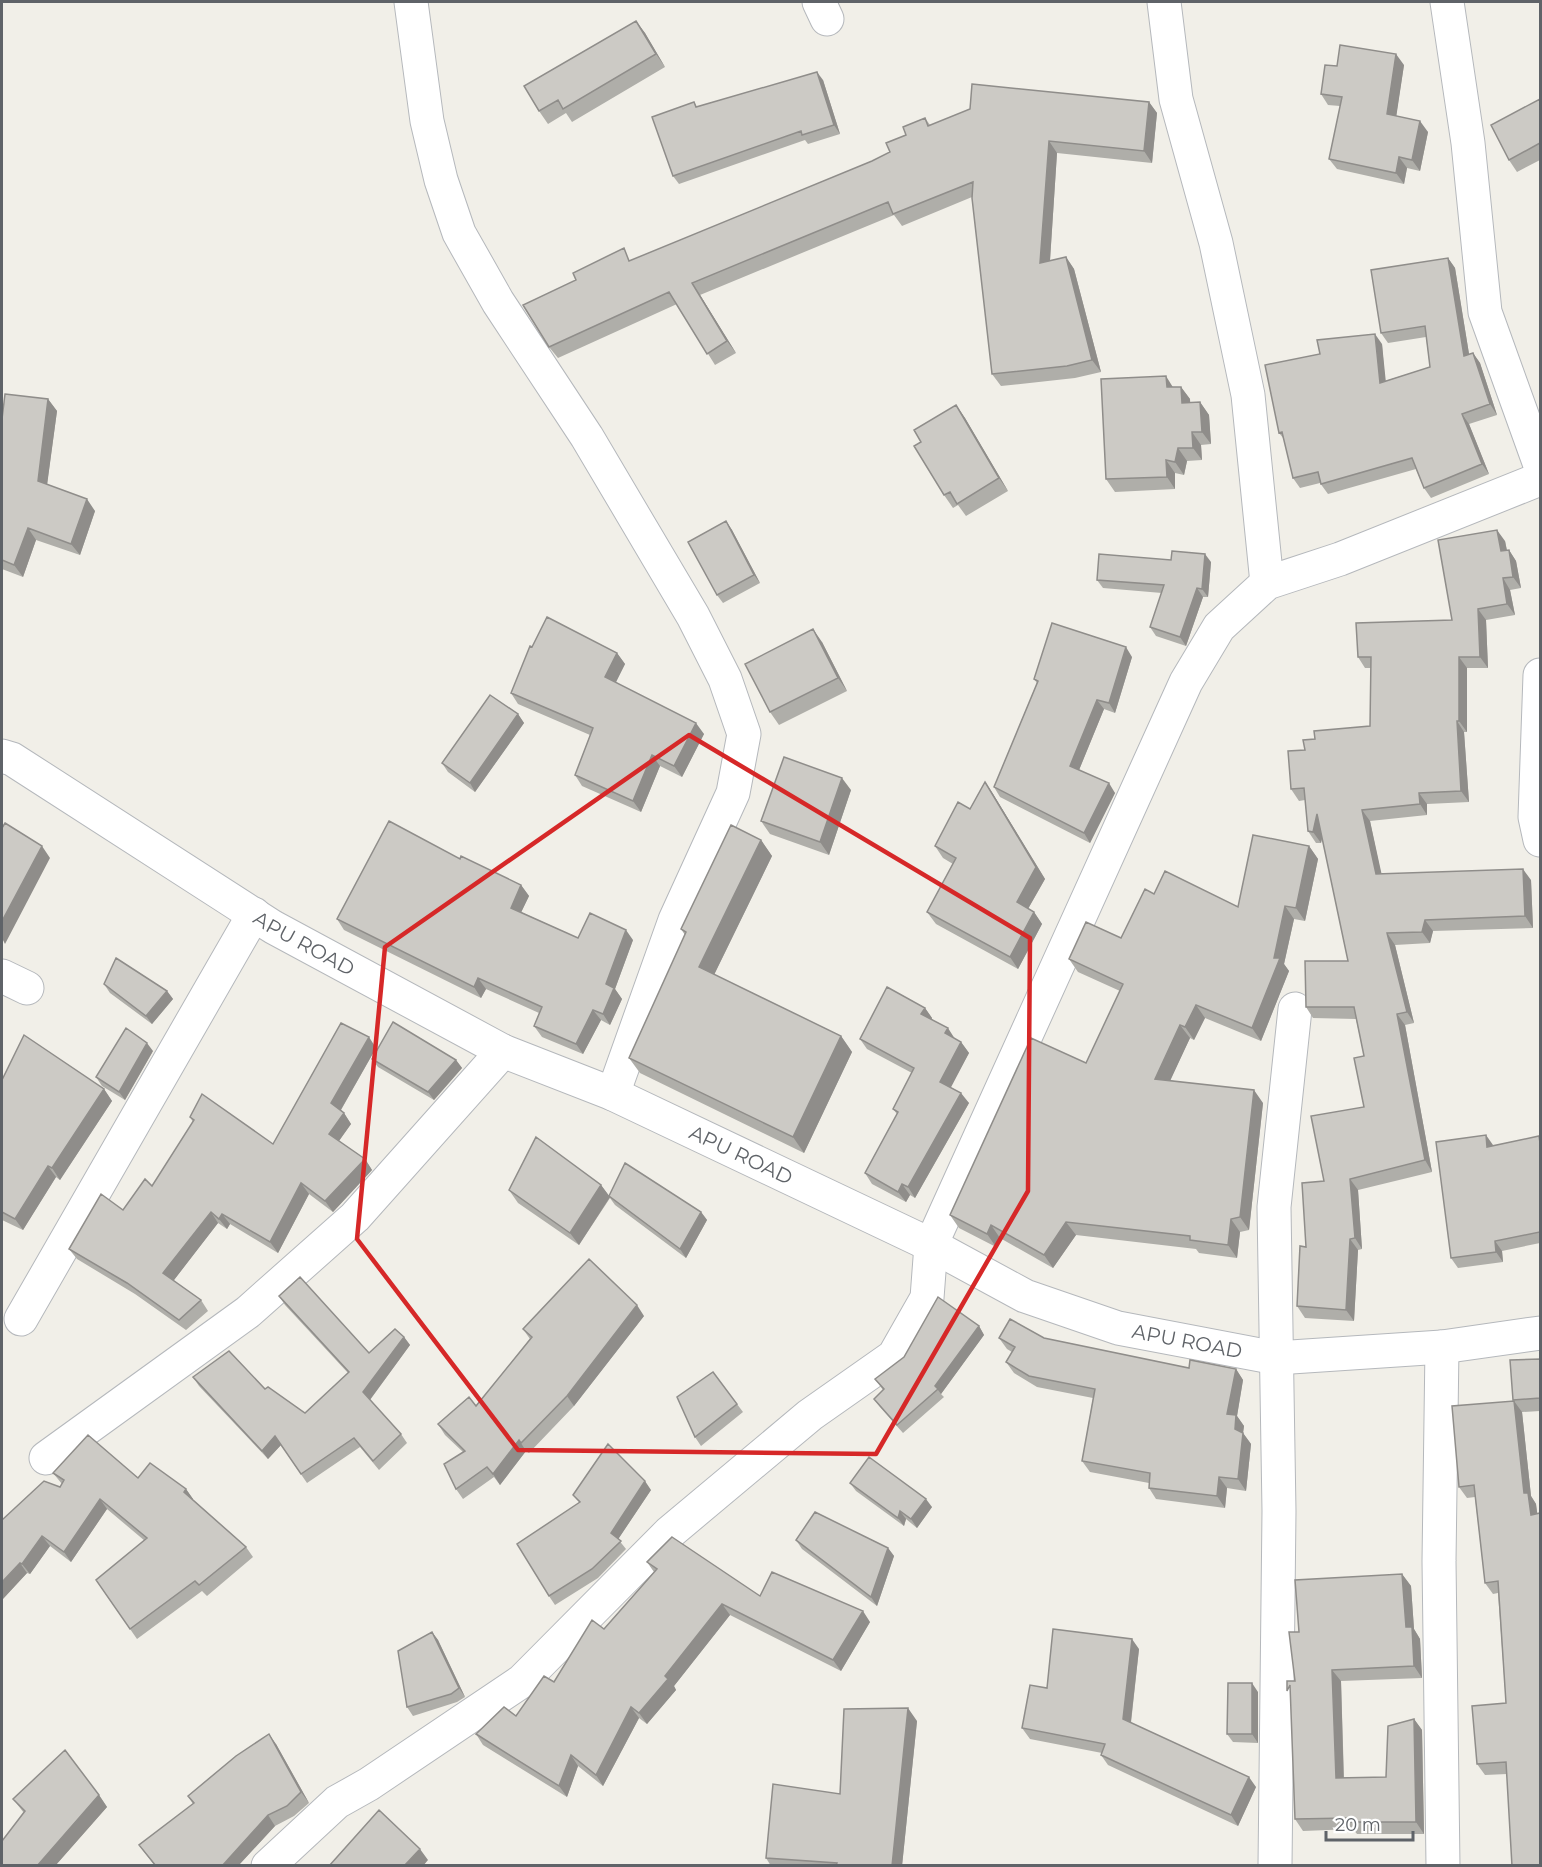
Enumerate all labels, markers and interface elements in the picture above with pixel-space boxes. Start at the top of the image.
street label: APU ROAD [249,906,359,981]
street label: APU ROAD [685,1120,797,1190]
street label: APU ROAD [1130,1319,1244,1363]
scale bar [1326,1804,1413,1842]
text: 20 m [1335,1814,1381,1836]

